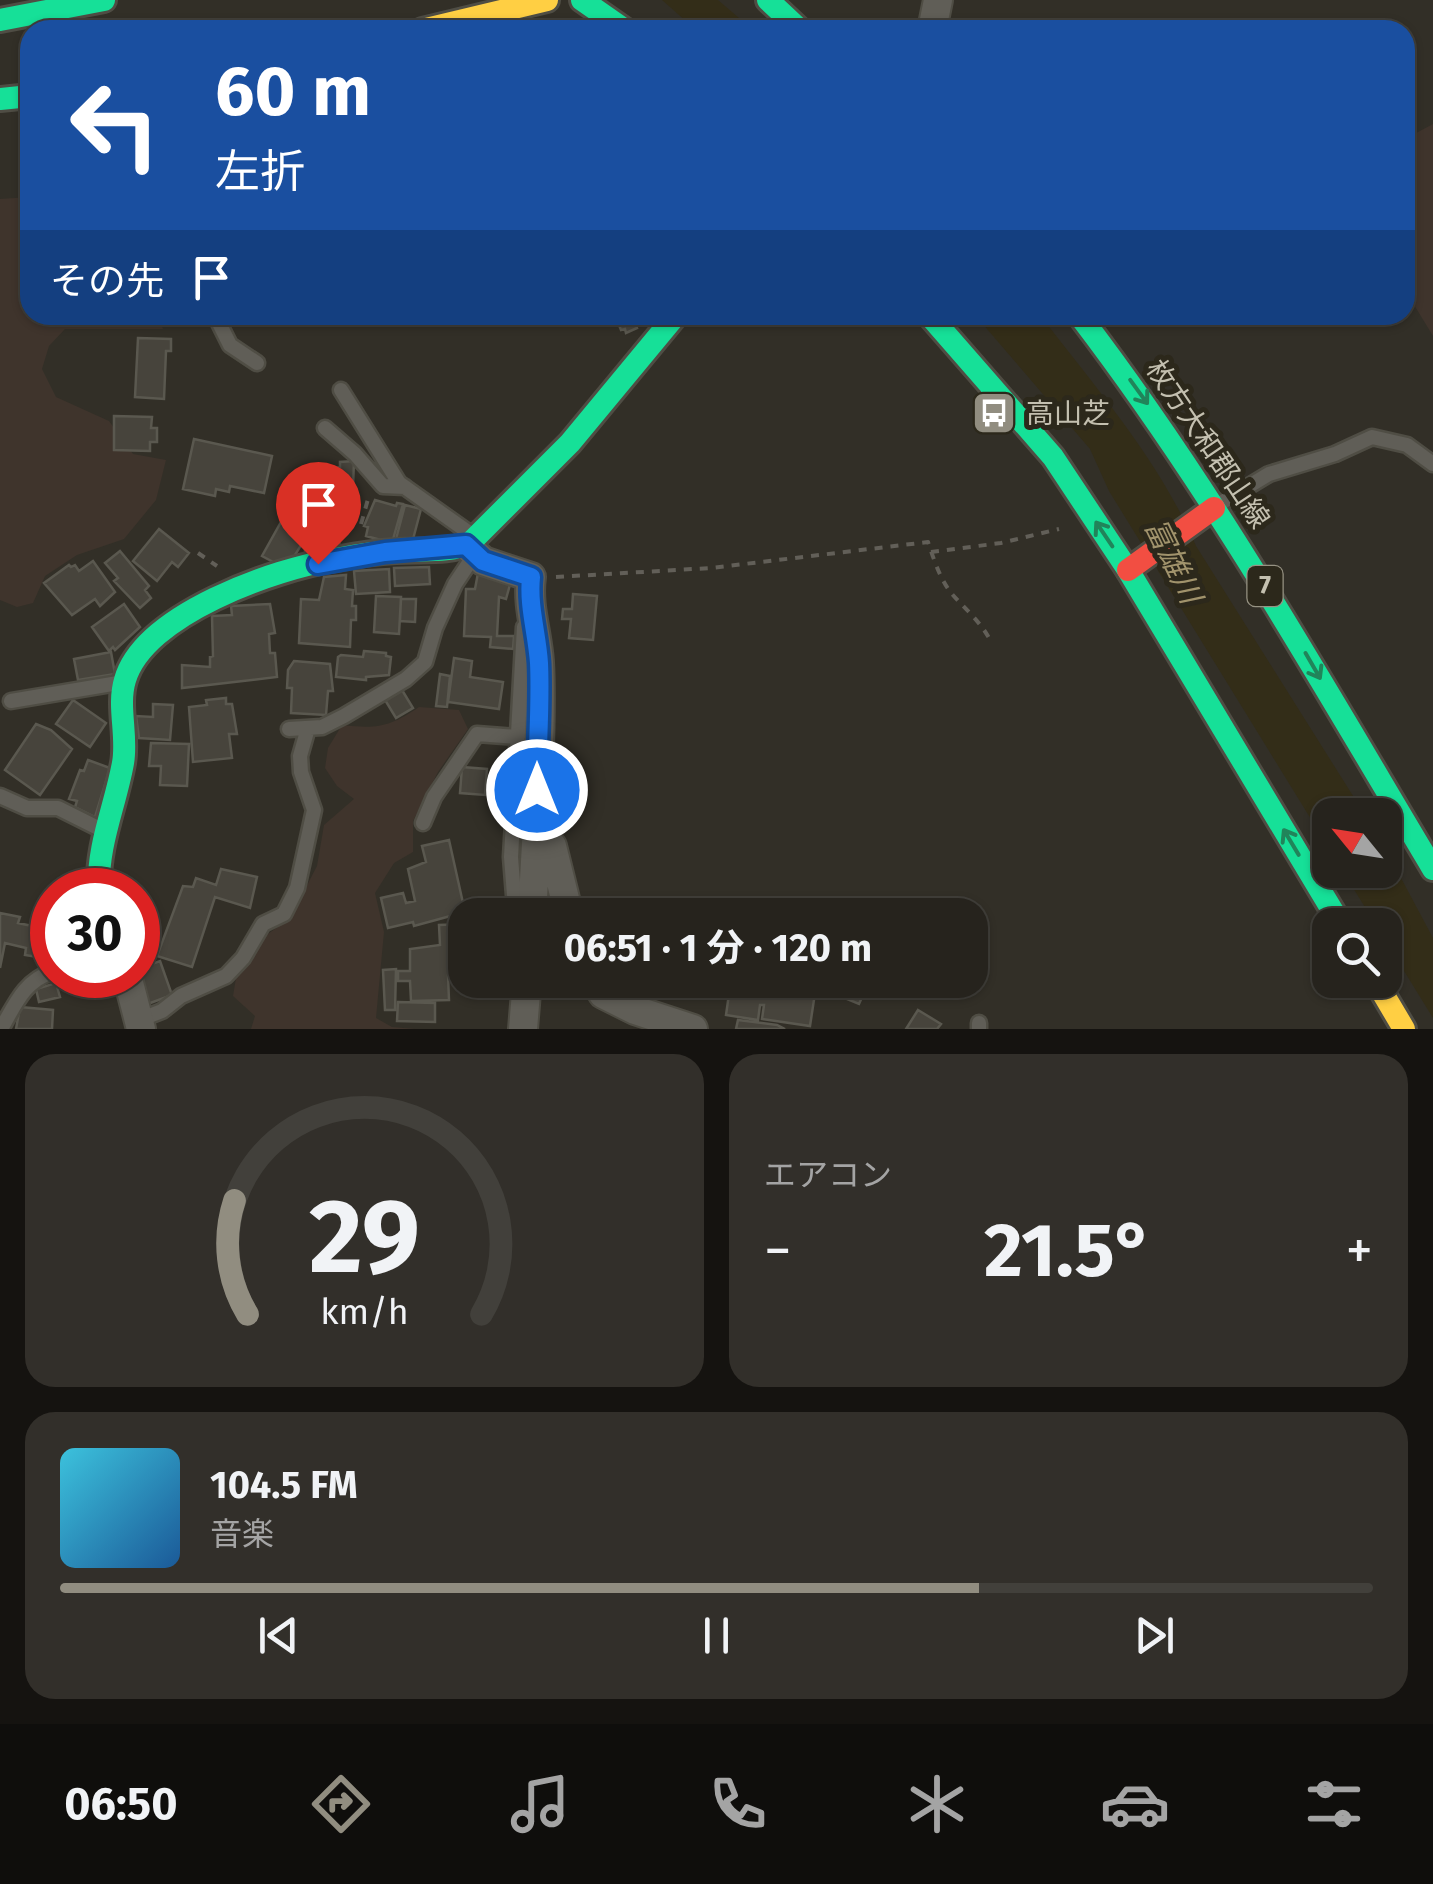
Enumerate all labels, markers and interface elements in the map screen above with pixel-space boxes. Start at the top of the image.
text: 60 m [215,50,371,134]
icon: left [50,60,180,190]
text: 左折 [215,145,305,199]
icon: arrive [184,250,239,305]
text: その先 [50,258,164,304]
street label: 枚方大和郡山線 [1140,354,1276,534]
one-way arrow [1128,378,1149,405]
bus stop icon: 高山芝 [971,390,1017,436]
place label: 高山芝 [1026,397,1110,430]
pin [276,462,361,565]
icon: arrive [291,477,346,532]
water label: 富雄川 [1137,513,1210,612]
one-way arrow [1094,521,1114,548]
road number: 7 [1248,566,1282,606]
one-way arrow [1303,651,1323,680]
position arrow [485,738,589,842]
north arrow [1312,798,1402,888]
map controls [1312,798,1402,998]
one-way arrow [1281,828,1301,857]
speed limit sign: 30 [30,868,160,998]
button: search [1312,908,1402,998]
text: 06:51 · 1 分 · 120 m [564,925,872,971]
text: エアコン [764,1156,892,1194]
text: 29 [309,1175,420,1300]
text: 21.5° [984,1206,1153,1296]
text: − [764,1218,792,1284]
text: + [1346,1218,1373,1284]
text: km/h [320,1291,409,1333]
text: 104.5 FM [210,1462,358,1508]
text: 音楽 [210,1515,274,1553]
icon: previous [251,1608,306,1663]
icon: pause [689,1608,744,1663]
icon: next [1127,1608,1182,1663]
icon: directions [306,1769,376,1839]
icon: music [505,1769,575,1839]
icon: phone [703,1769,773,1839]
icon: climate [902,1769,972,1839]
icon: car [1100,1769,1170,1839]
icon: filters [1299,1769,1369,1839]
text: 06:50 [64,1777,178,1831]

